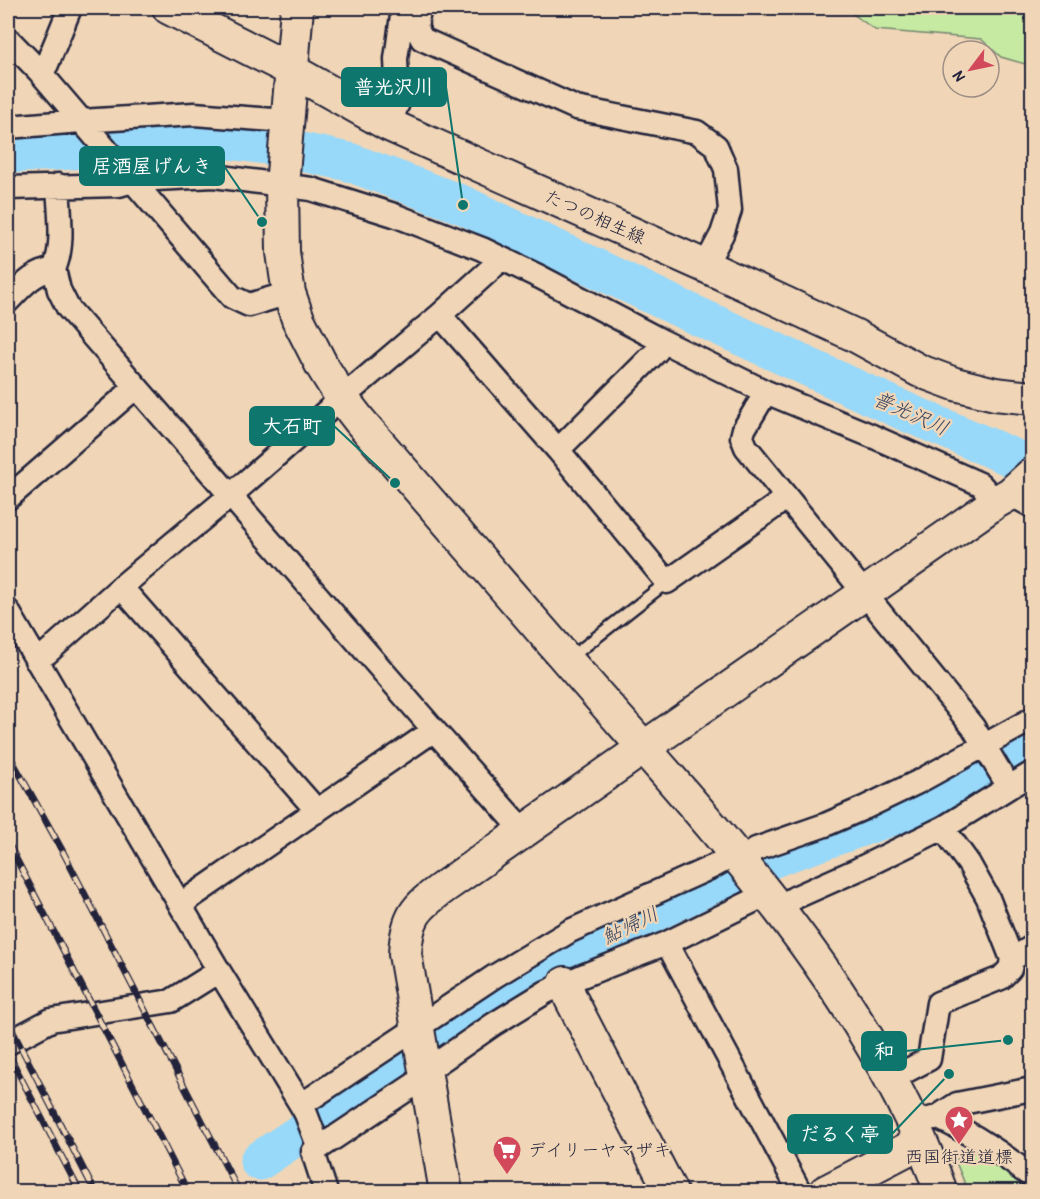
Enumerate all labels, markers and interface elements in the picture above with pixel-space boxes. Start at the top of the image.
north arrow [941,39,1001,99]
text: N [946,67,970,86]
callout: 普光沢川 [342,68,446,106]
text: 普光沢川 [354,73,434,100]
callout: 居酒屋げんき [80,147,224,185]
text: 居酒屋げんき [92,152,212,179]
street label: たつの相生線 [541,183,650,250]
water label: 普光沢川 [869,384,953,441]
callout: 大石町 [250,407,334,445]
text: 大石町 [262,412,322,439]
water label: 鮎帰川 [597,899,663,950]
callout: 和 [862,1032,906,1070]
text: 和 [874,1037,894,1064]
place icon: 西国街道道標 [943,1104,975,1146]
callout: だるく亭 [788,1115,892,1153]
text: だるく亭 [800,1120,880,1147]
supermarket icon: デイリーヤマザキ [491,1134,523,1176]
place label: デイリーヤマザキ [528,1137,671,1162]
place label: 西国街道道標 [905,1144,1013,1169]

